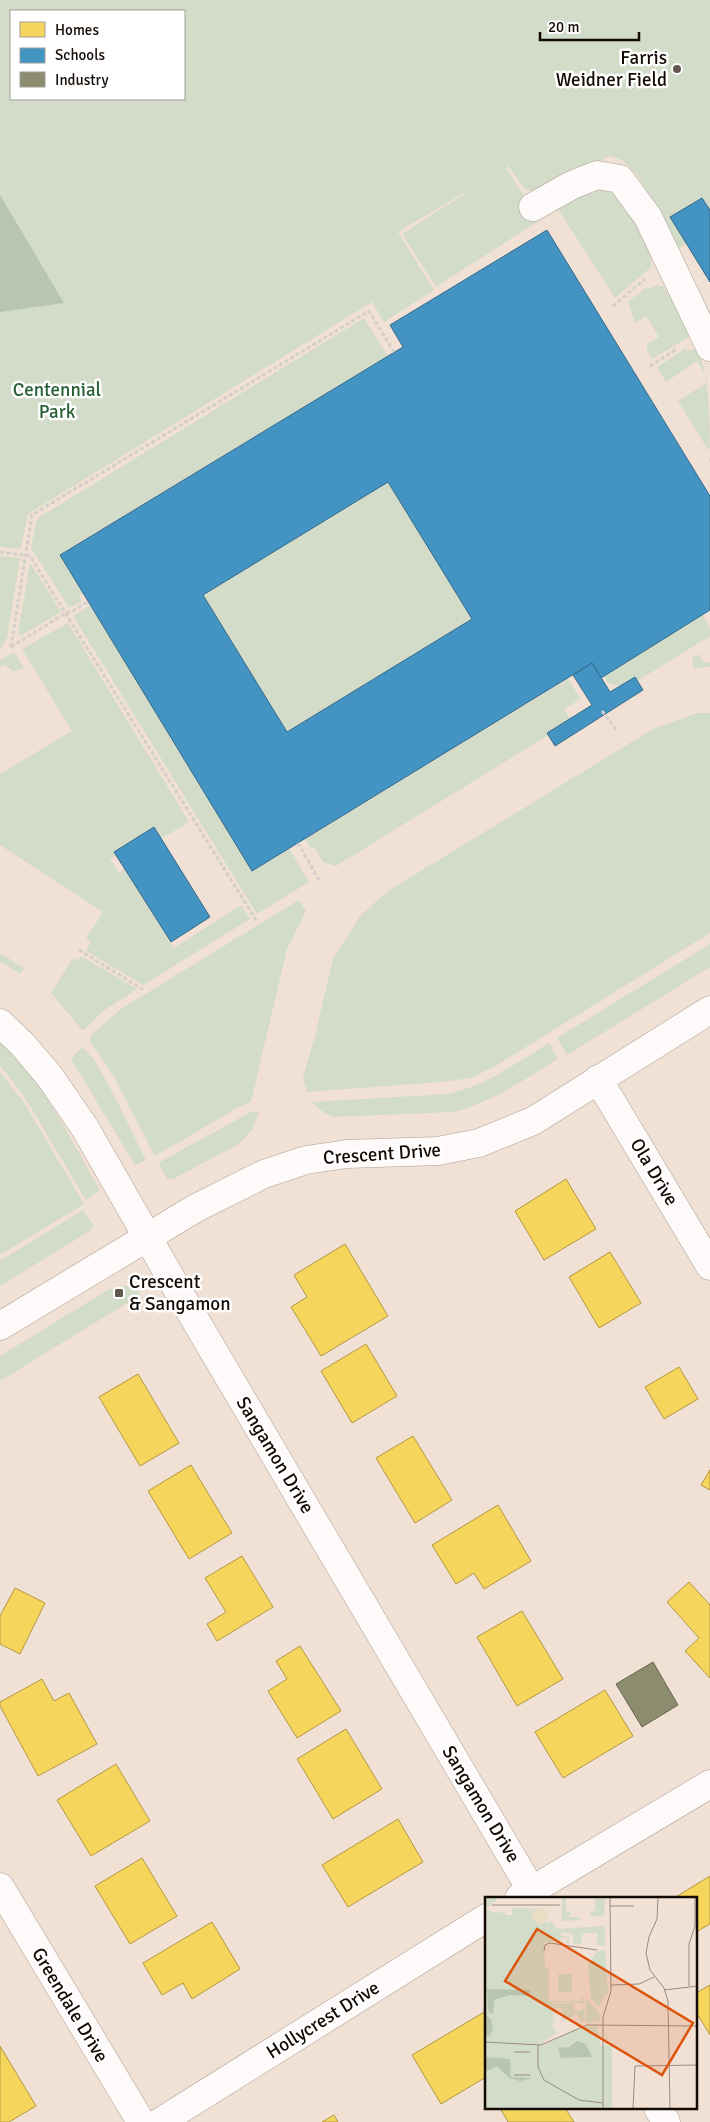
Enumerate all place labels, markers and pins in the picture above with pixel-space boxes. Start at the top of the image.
place label: Farris Weidner Field [556,46,667,92]
marker: Farris Weidner Field [671,63,683,75]
place label: Crescent & Sangamon [129,1270,231,1316]
marker: Crescent & Sangamon [113,1287,125,1299]

